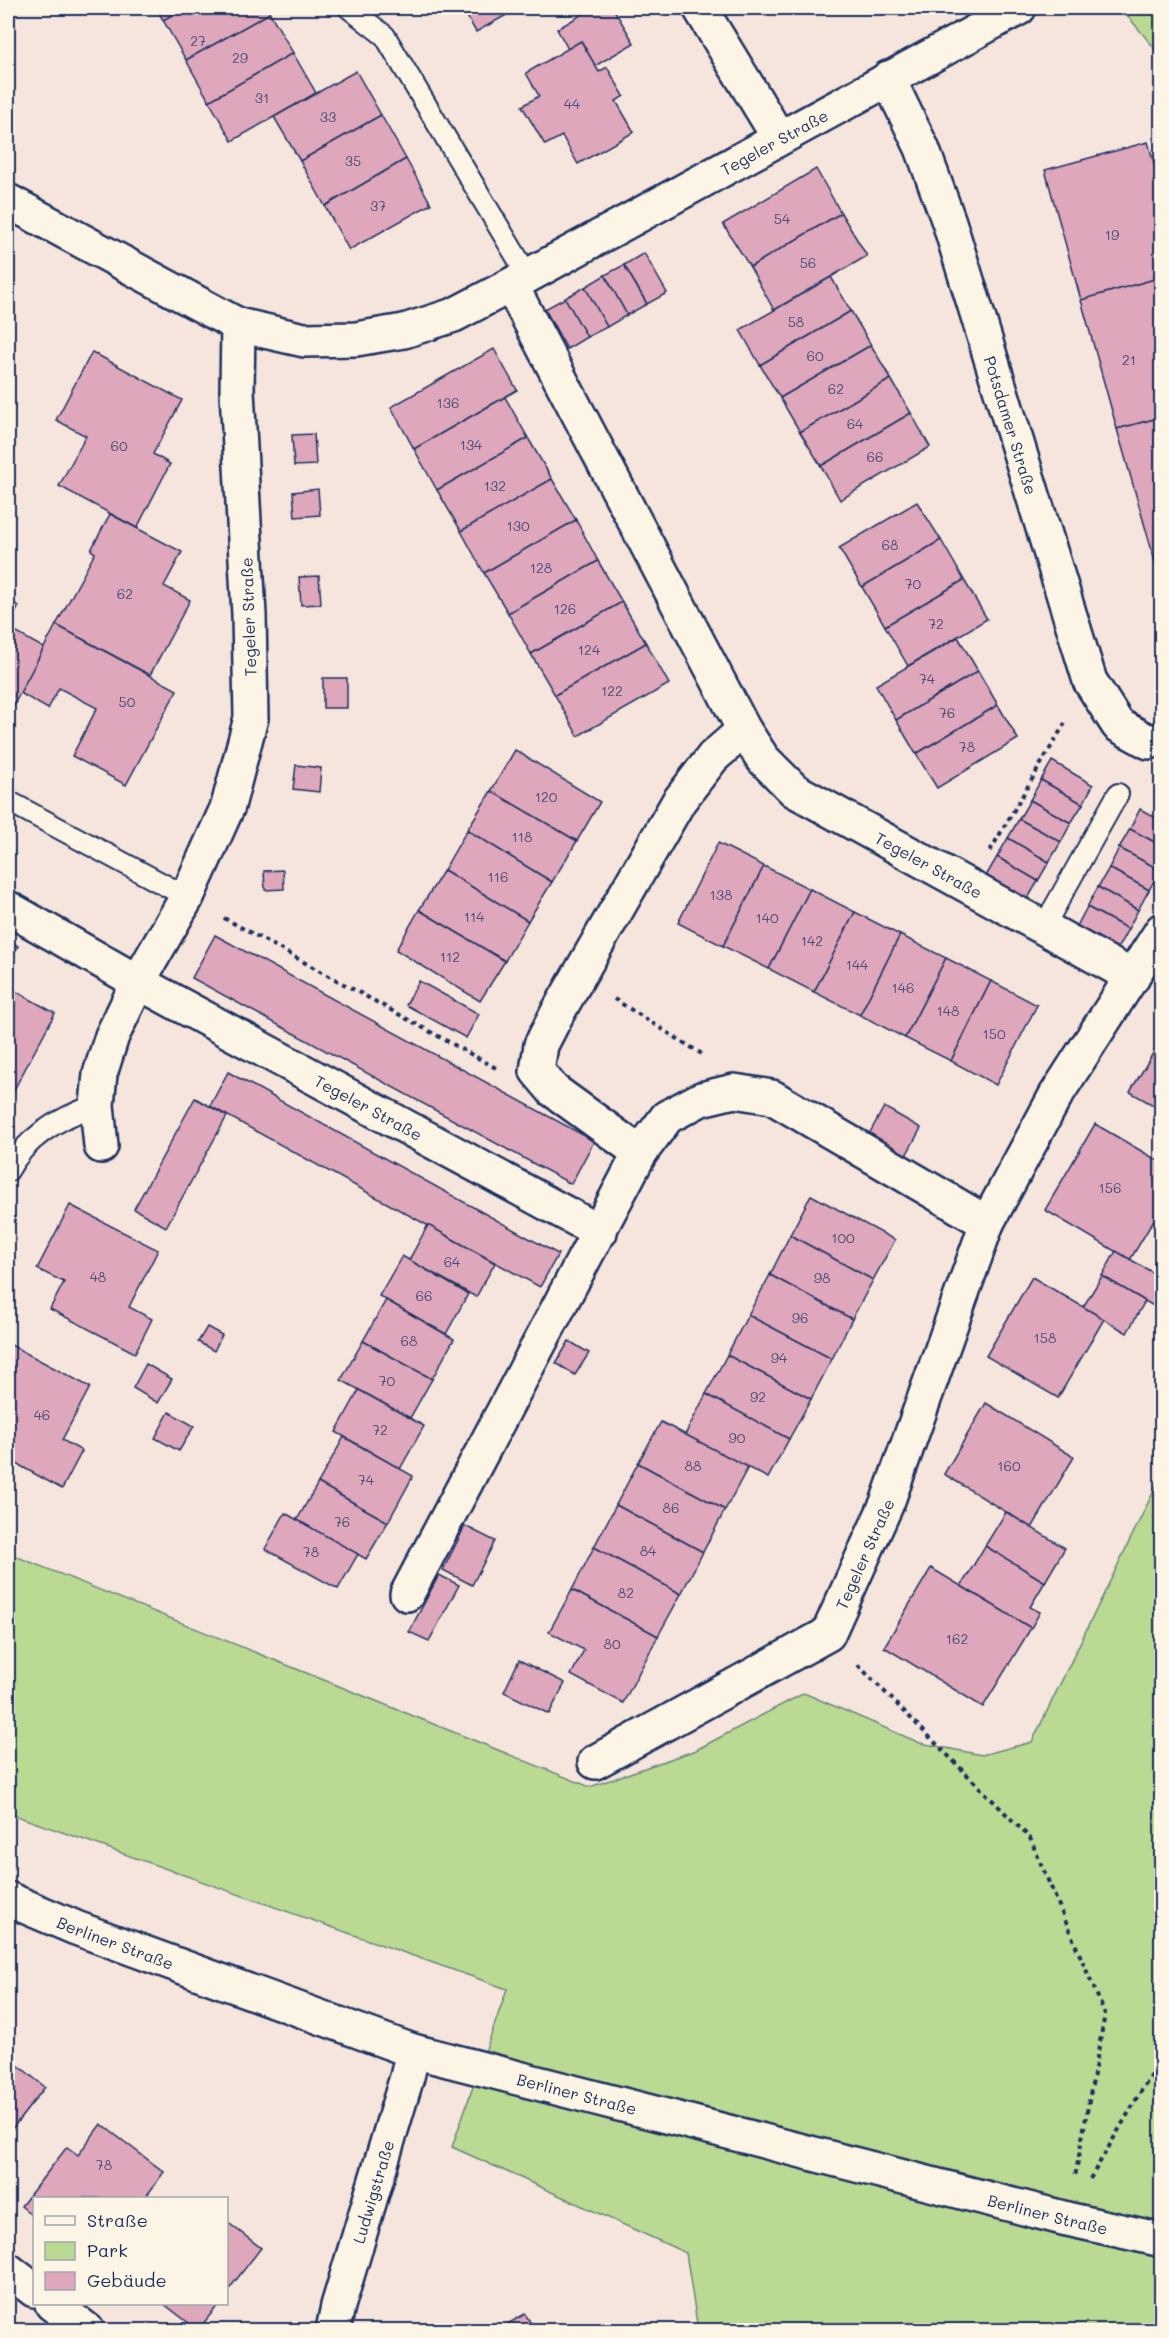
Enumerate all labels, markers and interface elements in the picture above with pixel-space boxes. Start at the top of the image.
house number: 27 [190,31,206,50]
house number: 29 [232,48,248,67]
house number: 31 [255,88,269,107]
house number: 44 [564,94,581,113]
street label: Tegeler Straße [717,104,831,179]
house number: 33 [320,107,336,126]
house number: 35 [345,151,361,170]
house number: 37 [370,196,386,215]
house number: 54 [774,209,791,228]
house number: 19 [1105,225,1119,244]
house number: 56 [800,253,816,272]
house number: 58 [788,312,804,331]
house number: 60 [806,346,824,365]
house number: 21 [1122,350,1136,369]
street label: Potsdamer Straße [980,353,1043,497]
house number: 62 [828,379,844,398]
house number: 136 [437,393,459,412]
house number: 64 [847,414,864,433]
house number: 134 [460,435,483,454]
house number: 60 [110,436,128,455]
house number: 66 [867,447,883,466]
house number: 132 [484,476,506,495]
house number: 130 [506,516,530,535]
house number: 68 [882,535,898,554]
street label: Tegeler Straße [235,557,261,677]
house number: 128 [530,558,552,577]
house number: 70 [905,574,922,593]
house number: 62 [117,584,133,603]
house number: 126 [554,599,576,618]
house number: 72 [928,614,944,633]
house number: 124 [578,640,601,659]
house number: 74 [919,669,936,688]
house number: 122 [601,681,623,700]
house number: 50 [119,692,136,711]
house number: 76 [939,703,955,722]
house number: 78 [959,737,975,756]
house number: 120 [535,787,558,806]
street label: Tegeler Straße [872,826,986,902]
house number: 118 [512,827,533,846]
house number: 116 [488,867,508,886]
house number: 138 [710,885,732,904]
house number: 114 [464,907,485,926]
house number: 140 [755,908,779,927]
house number: 142 [801,931,823,950]
house number: 112 [440,947,460,966]
house number: 144 [846,955,869,974]
house number: 146 [892,978,914,997]
house number: 148 [937,1001,959,1020]
house number: 150 [982,1024,1006,1043]
street label: Tegeler Straße [311,1069,426,1145]
house number: 156 [1099,1178,1121,1197]
house number: 100 [831,1228,855,1247]
house number: 64 [444,1252,461,1271]
house number: 48 [90,1267,106,1286]
house number: 98 [814,1268,830,1287]
house number: 66 [416,1286,432,1305]
house number: 96 [792,1308,808,1327]
house number: 158 [1034,1328,1056,1347]
house number: 68 [401,1331,417,1350]
house number: 94 [771,1348,788,1367]
house number: 70 [379,1371,396,1390]
house number: 92 [750,1387,766,1406]
house number: 46 [34,1405,50,1424]
house number: 72 [372,1420,388,1439]
house number: 90 [729,1428,746,1447]
house number: 88 [685,1456,701,1475]
house number: 160 [997,1456,1021,1475]
house number: 74 [358,1470,375,1489]
street label: Tegeler Straße [830,1495,898,1612]
house number: 86 [663,1498,679,1517]
house number: 76 [334,1512,350,1531]
house number: 84 [640,1541,657,1560]
house number: 78 [303,1542,319,1561]
house number: 82 [618,1583,634,1602]
house number: 162 [946,1629,968,1648]
house number: 80 [603,1634,621,1653]
street label: Berliner Straße [54,1911,177,1973]
street label: Berliner Straße [515,2068,639,2119]
street label: Ludwigstraße [347,2137,398,2246]
house number: 78 [96,2155,112,2174]
street label: Berliner Straße [986,2189,1110,2238]
legend [33,2197,228,2305]
text: Straße [87,2208,148,2232]
text: Park [87,2238,128,2262]
text: Gebäude [87,2268,167,2292]

